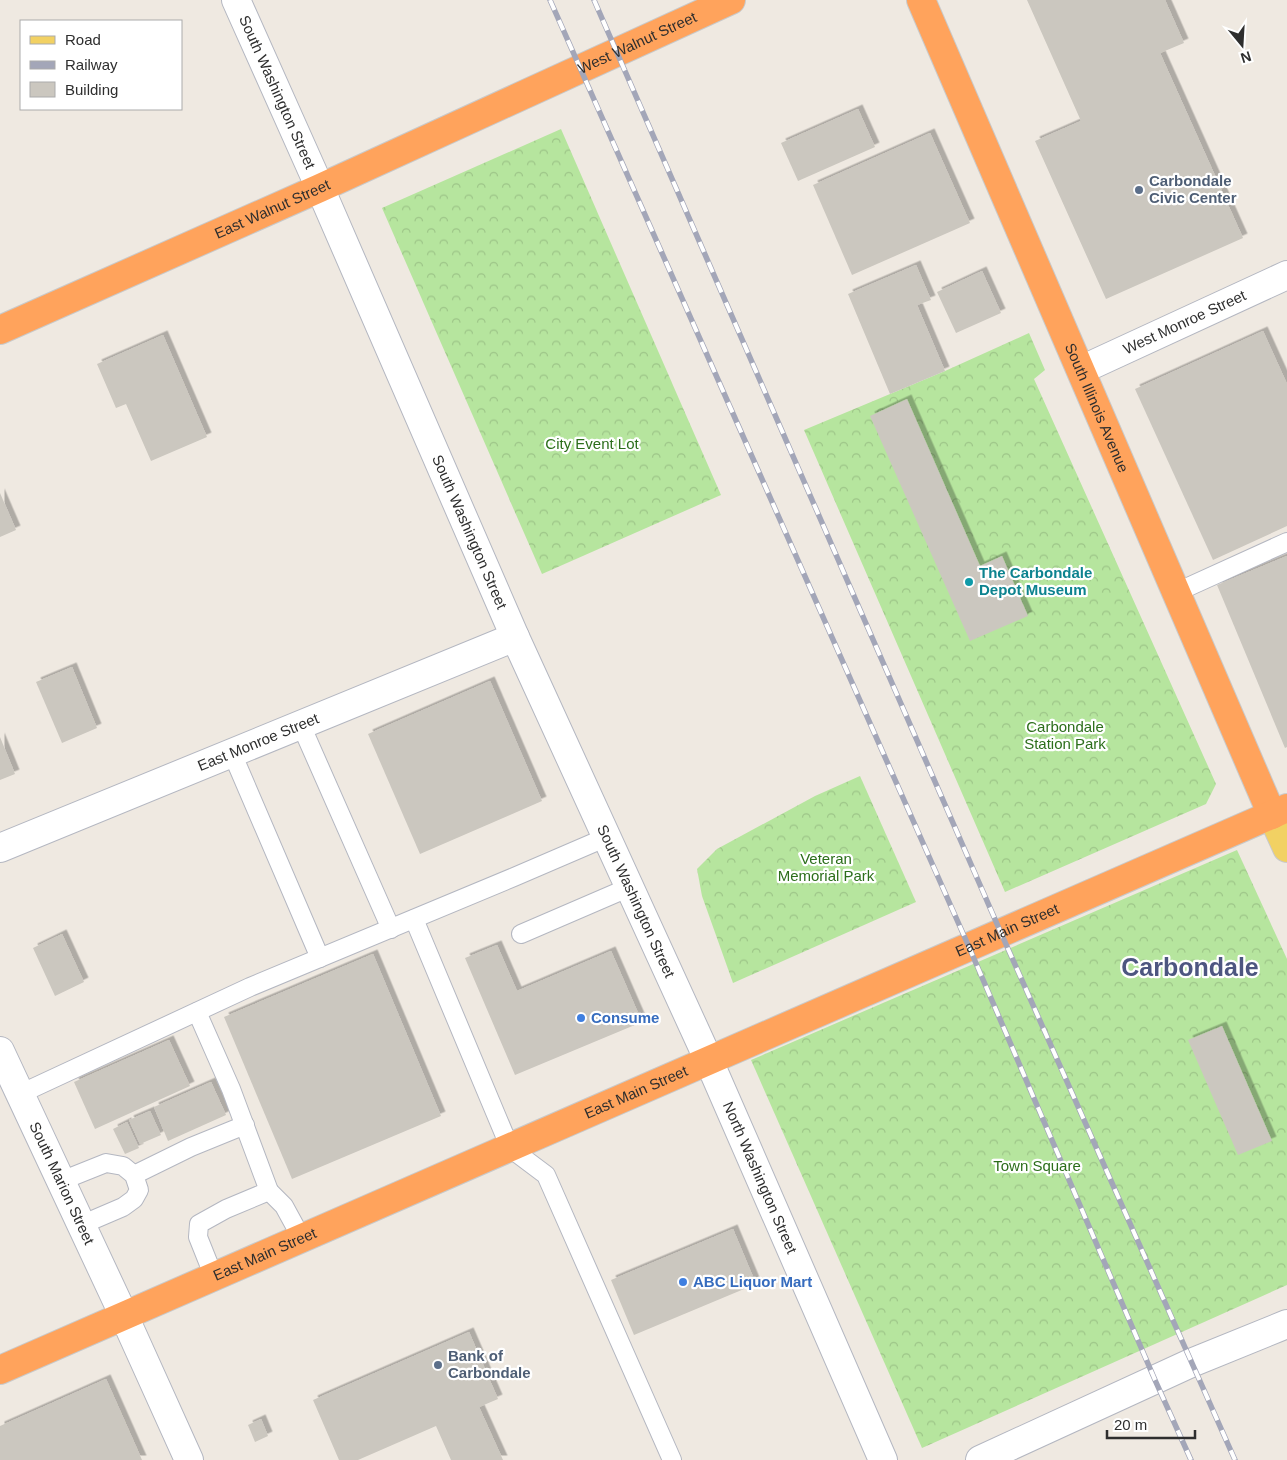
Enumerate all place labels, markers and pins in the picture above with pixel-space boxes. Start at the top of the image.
place label: Carbondale Civic Center [1149,172,1237,206]
marker: Carbondale Civic Center [1133,184,1145,196]
place label: The Carbondale Depot Museum [979,564,1092,598]
marker: The Carbondale Depot Museum [963,576,975,588]
place label: Consume [591,1009,659,1026]
marker: Consume [575,1012,587,1024]
place label: ABC Liquor Mart [693,1273,812,1290]
marker: ABC Liquor Mart [677,1276,689,1288]
place label: Bank of Carbondale [448,1347,531,1381]
marker: Bank of Carbondale [432,1359,444,1371]

